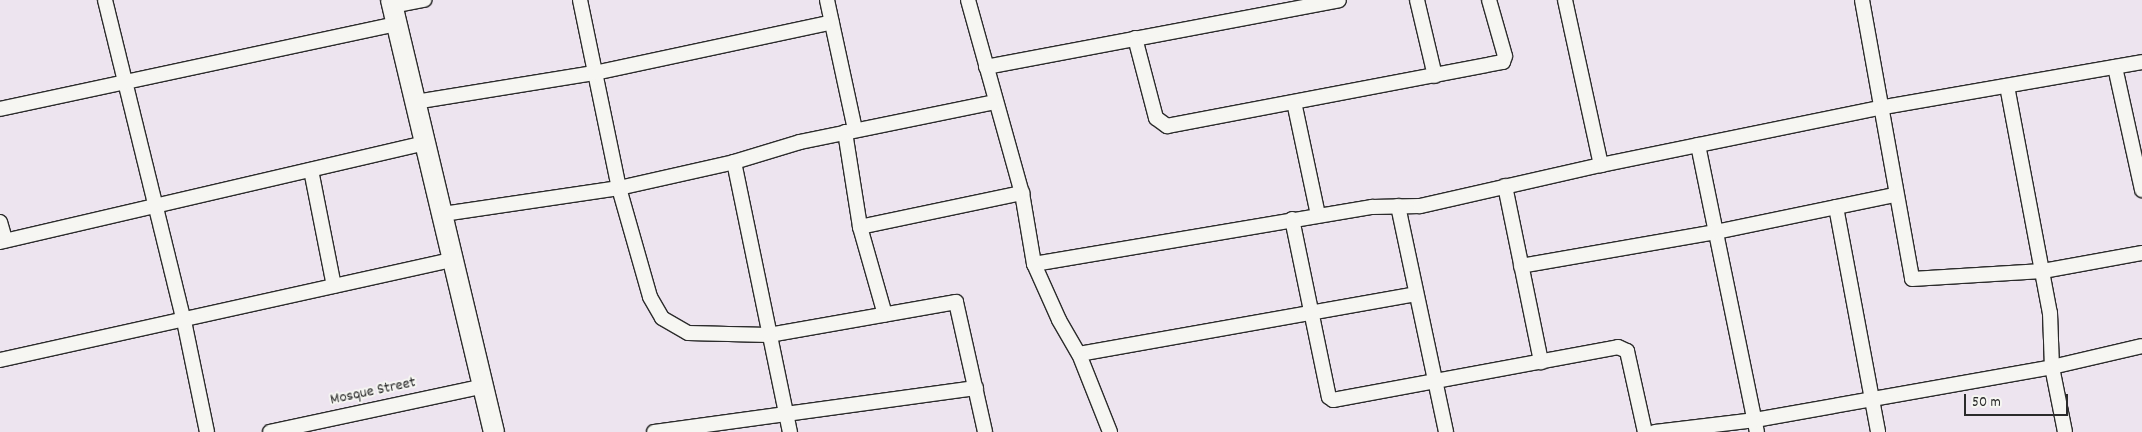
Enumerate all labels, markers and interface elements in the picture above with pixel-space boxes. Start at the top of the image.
street label: Mosque Street [329,374,417,410]
scale bar [1967,384,2071,416]
text: 50 m [1972,392,2001,414]

